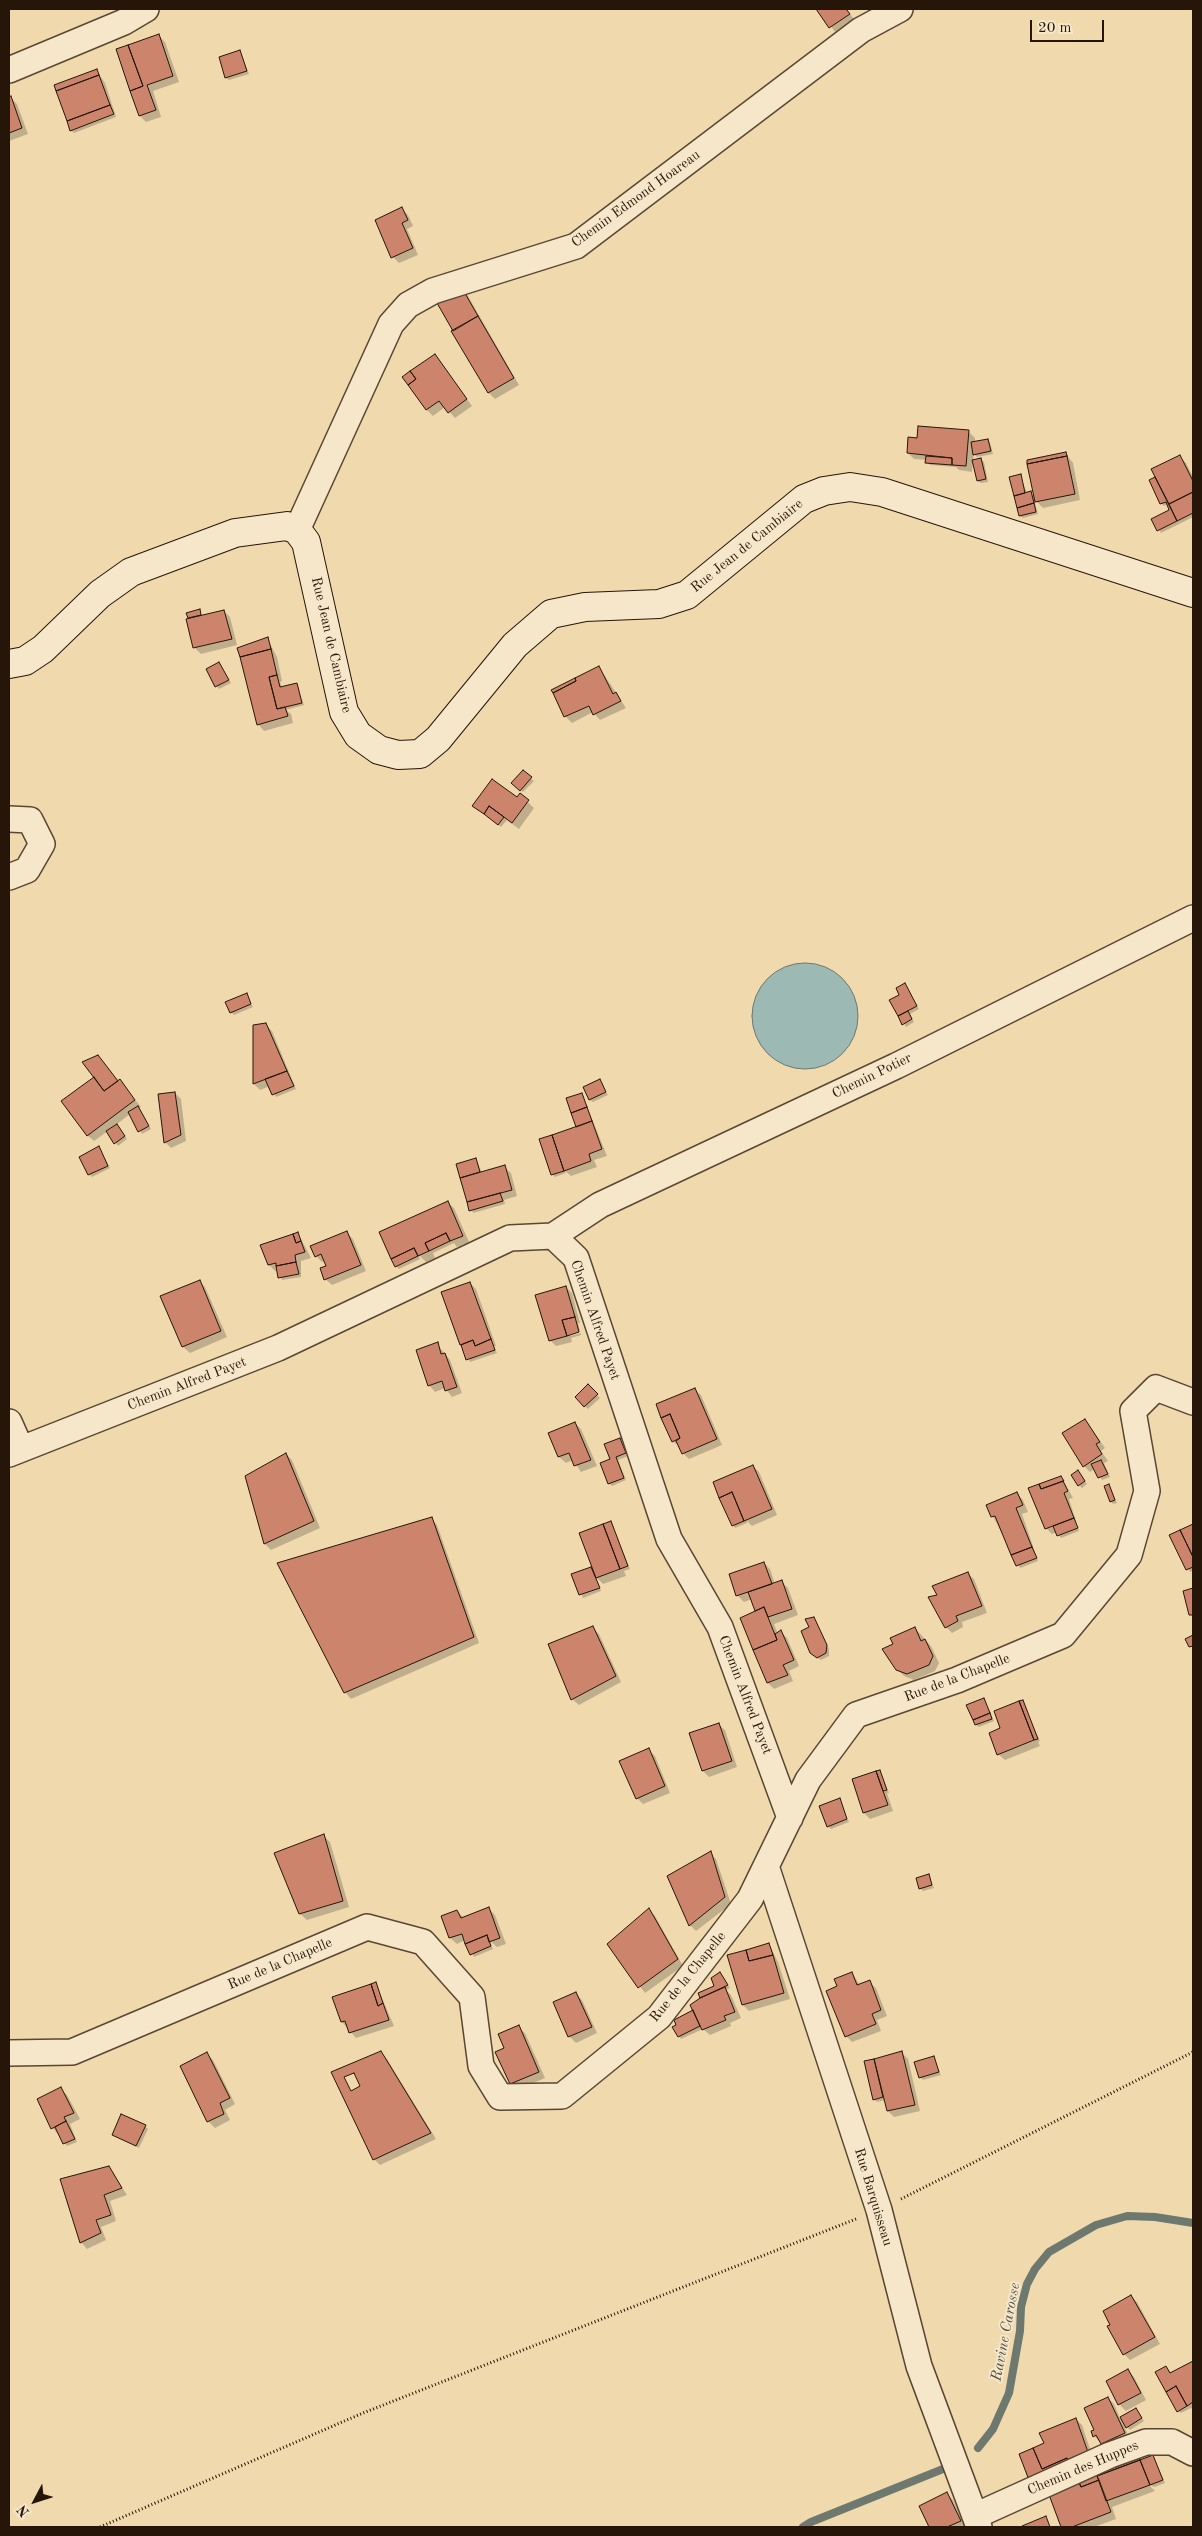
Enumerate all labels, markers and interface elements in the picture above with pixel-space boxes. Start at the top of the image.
scale bar [1032,10,1106,42]
text: 20 m [1038,21,1072,36]
street label: Chemin Edmond Hoareau [568,147,704,251]
street label: Rue Jean de Cambiaire [688,496,806,596]
street label: Rue Jean de Cambiaire [307,575,355,715]
street label: Chemin Potier [829,1050,915,1102]
street label: Chemin Alfred Payet [567,1258,623,1382]
street label: Chemin Alfred Payet [125,1354,249,1414]
street label: Chemin Alfred Payet [715,1633,775,1757]
street label: Rue de la Chapelle [902,1650,1012,1706]
street label: Rue de la Chapelle [646,1928,730,2026]
street label: Rue de la Chapelle [225,1934,335,1994]
street label: Rue Barquisseau [850,2146,896,2248]
water label: Ravine Carosse [988,2281,1024,2383]
street label: Chemin des Huppes [1025,2437,1141,2499]
north arrow [10,2476,60,2526]
text: N [15,2502,32,2519]

